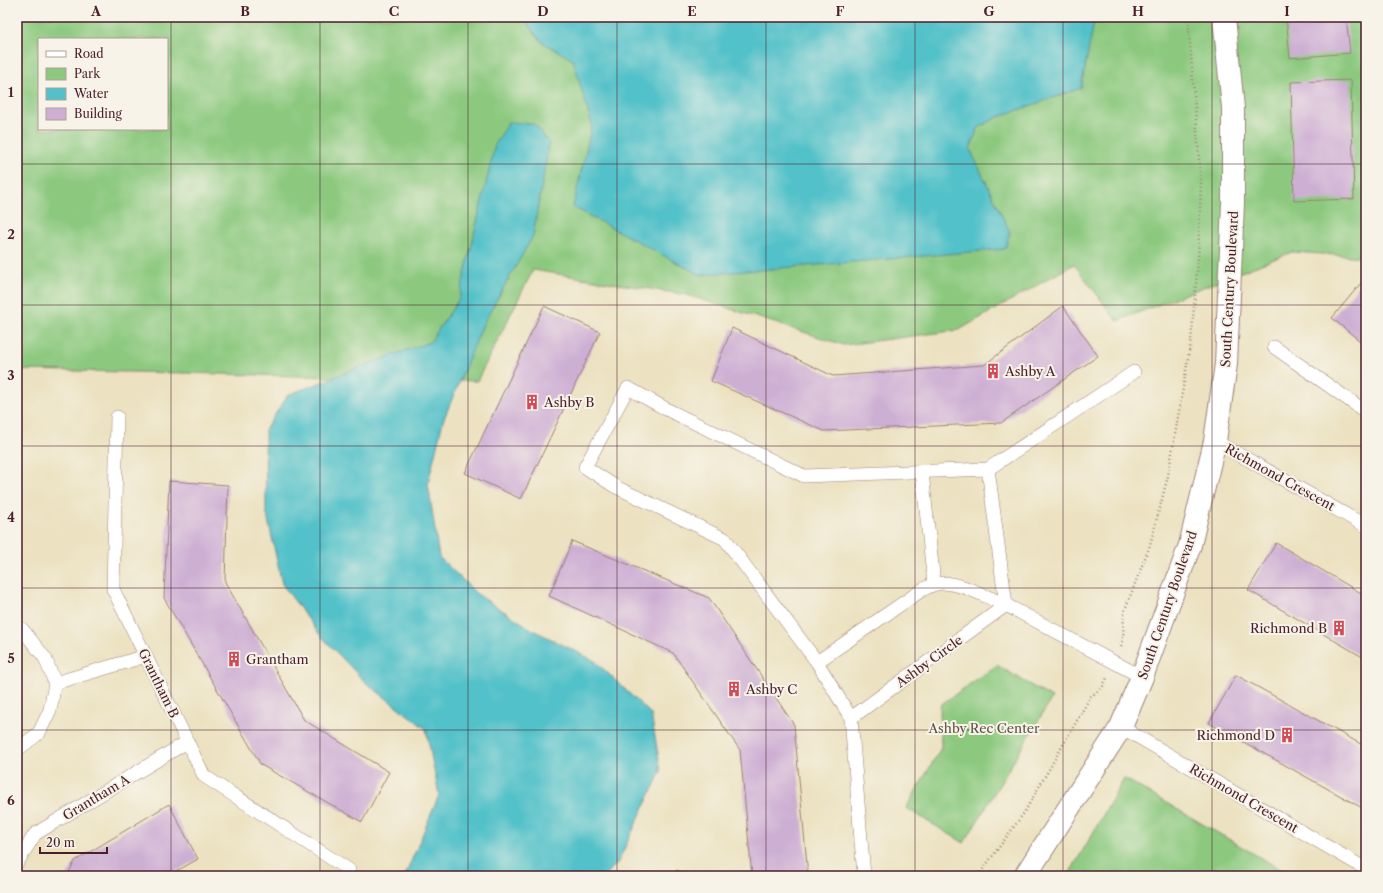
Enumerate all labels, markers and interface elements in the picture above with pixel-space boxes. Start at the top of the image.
text: A [90,3,102,19]
text: B [240,3,250,19]
text: C [389,3,399,19]
text: D [537,3,549,19]
text: E [687,3,697,19]
text: F [836,3,845,19]
text: G [983,3,995,19]
text: H [1132,3,1144,19]
text: I [1284,3,1290,19]
legend [38,38,168,130]
text: Road [74,46,104,61]
text: Park [74,66,101,81]
text: 1 [8,84,14,100]
text: Water [73,86,108,101]
text: Building [74,106,122,121]
street label: South Century Boulevard [1217,210,1241,368]
text: 2 [7,226,15,242]
building icon: Ashby A [984,362,1002,380]
place label: Ashby A [1004,363,1056,379]
text: 3 [7,367,15,383]
building icon: Ashby B [523,393,541,411]
place label: Ashby B [543,394,594,410]
street label: Richmond Crescent [1222,440,1338,514]
text: 4 [7,509,15,525]
street label: South Century Boulevard [1134,528,1200,682]
building icon: Richmond B [1330,619,1348,637]
place label: Richmond B [1250,620,1327,636]
street label: Ashby Circle [892,631,965,691]
street label: Grantham B [135,646,183,720]
text: 5 [7,650,15,666]
building icon: Grantham [225,650,243,668]
place label: Grantham [246,651,309,667]
building icon: Ashby C [725,680,743,698]
place label: Ashby C [745,681,797,697]
park label: Ashby Rec Center [927,720,1040,736]
building icon: Richmond D [1278,726,1296,744]
place label: Richmond D [1196,727,1275,743]
street label: Richmond Crescent [1187,760,1302,836]
street label: Grantham A [60,771,133,823]
text: 6 [7,792,15,808]
scale bar [40,829,107,855]
text: 20 m [46,835,75,850]

